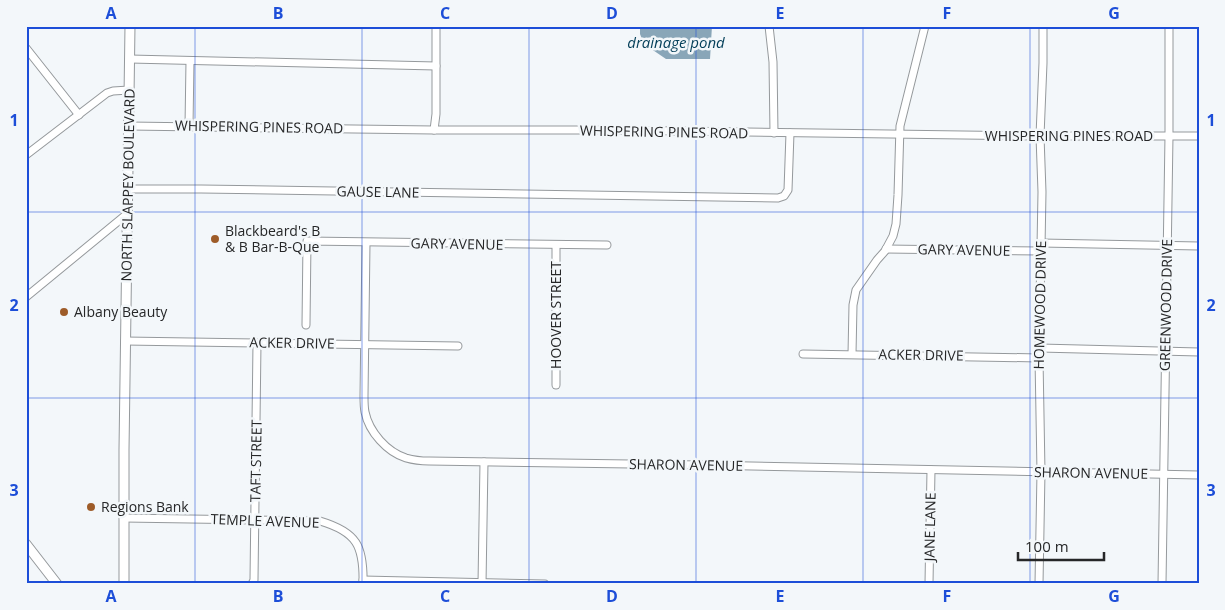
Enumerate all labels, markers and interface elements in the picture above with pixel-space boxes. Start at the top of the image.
text: A [105,2,117,24]
text: B [273,2,283,24]
text: C [440,2,450,24]
text: D [606,2,618,24]
text: E [776,2,785,24]
text: F [943,2,951,24]
text: G [1108,2,1120,24]
water label: drainage pond [627,32,725,52]
street label: NORTH SLAPPEY BOULEVARD [116,88,139,282]
text: 1 [9,109,19,131]
text: 1 [1206,109,1216,131]
street label: WHISPERING PINES ROAD [175,116,343,137]
street label: WHISPERING PINES ROAD [580,121,748,142]
street label: WHISPERING PINES ROAD [985,126,1153,145]
street label: GAUSE LANE [336,181,420,202]
place label: Blackbeard's B & B Bar-B-Que [225,221,320,256]
marker: Blackbeard's B & B Bar-B-Que [209,233,221,245]
street label: GARY AVENUE [411,233,503,254]
street label: GARY AVENUE [918,239,1010,260]
street label: GREENWOOD DRIVE [1155,239,1176,371]
street label: HOMEWOOD DRIVE [1029,240,1050,370]
street label: HOOVER STREET [546,261,565,369]
text: 2 [9,294,19,316]
text: 2 [1206,294,1216,316]
place label: Albany Beauty [74,302,168,321]
marker: Albany Beauty [58,306,70,318]
street label: ACKER DRIVE [249,332,335,353]
street label: ACKER DRIVE [878,344,964,365]
street label: TAFT STREET [245,419,266,502]
street label: SHARON AVENUE [629,454,743,475]
street label: SHARON AVENUE [1034,462,1148,483]
text: 3 [9,479,19,501]
text: 3 [1206,479,1216,501]
street label: JANE LANE [919,492,940,564]
place label: Regions Bank [101,497,189,516]
marker: Regions Bank [85,501,97,513]
street label: TEMPLE AVENUE [210,509,320,532]
scale bar [1018,530,1104,562]
text: 100 m [1025,536,1069,556]
text: A [105,585,117,607]
text: B [273,585,283,607]
text: C [440,585,450,607]
text: D [606,585,618,607]
text: E [776,585,785,607]
text: F [943,585,951,607]
text: G [1108,585,1120,607]

